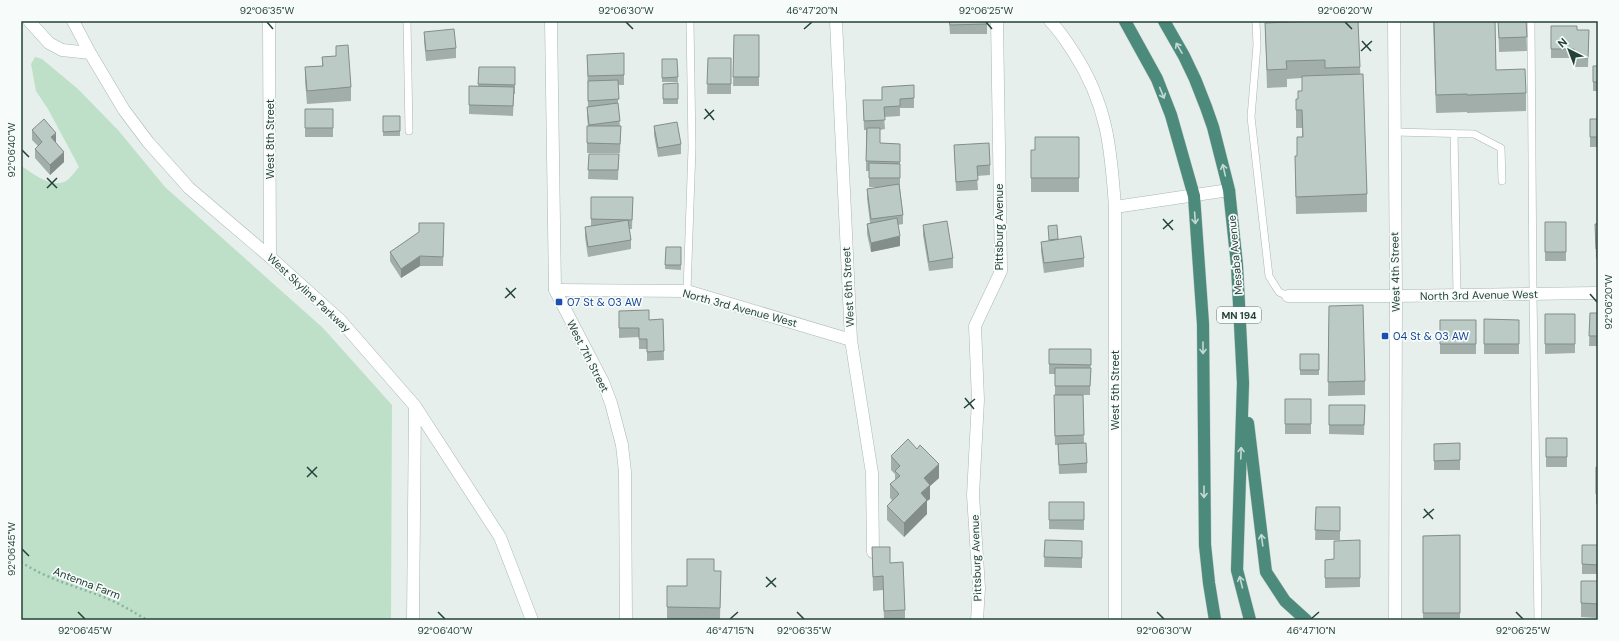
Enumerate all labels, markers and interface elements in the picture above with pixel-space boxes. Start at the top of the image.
text: 92°06'35"W [240,4,295,17]
text: 92°06'30"W [598,4,654,17]
text: 46°47'20"N [786,4,838,17]
text: 92°06'25"W [959,4,1013,17]
text: 92°06'20"W [1317,4,1373,17]
north arrow [1549,30,1589,70]
text: N [1555,35,1570,50]
one-way arrow [1175,42,1183,54]
one-way arrow [1159,86,1167,98]
street label: West 8th Street [263,99,277,179]
text: 92°06'40"W [5,122,18,177]
one-way arrow [1219,164,1227,177]
street label: Pittsburg Avenue [992,184,1006,270]
one-way arrow [1192,211,1199,224]
street label: Mesaba Avenue [1225,214,1245,296]
street label: West 4th Street [1387,232,1403,312]
street label: West 6th Street [839,246,857,328]
street label: West Skyline Parkway [264,251,354,335]
text: 92°06'20"W [1602,274,1615,330]
street label: North 3rd Avenue West [681,286,799,330]
street label: North 3rd Avenue West [1420,287,1538,303]
place label: 07 St & 03 AW [567,295,642,309]
marker: 07 St & 03 AW [554,297,564,307]
road number: MN 194 [1217,307,1261,323]
street label: West 7th Street [564,317,612,395]
place label: 04 St & 03 AW [1393,329,1469,343]
marker: 04 St & 03 AW [1380,331,1390,341]
one-way arrow [1199,341,1207,354]
street label: West 5th Street [1108,350,1122,430]
one-way arrow [1237,447,1245,460]
one-way arrow [1200,485,1208,498]
street label: Pittsburg Avenue [967,514,985,602]
text: 92°06'45"W [5,522,18,576]
one-way arrow [1258,534,1266,547]
street label: Antenna Farm [51,564,123,602]
one-way arrow [1236,576,1244,589]
text: 92°06'45"W [58,624,112,637]
text: 92°06'40"W [418,624,473,637]
text: 46°47'15"N [706,624,754,637]
text: 92°06'35"W [777,624,832,637]
text: 92°06'30"W [1136,624,1192,637]
text: 46°47'10"N [1287,624,1336,637]
text: 92°06'25"W [1496,624,1550,637]

